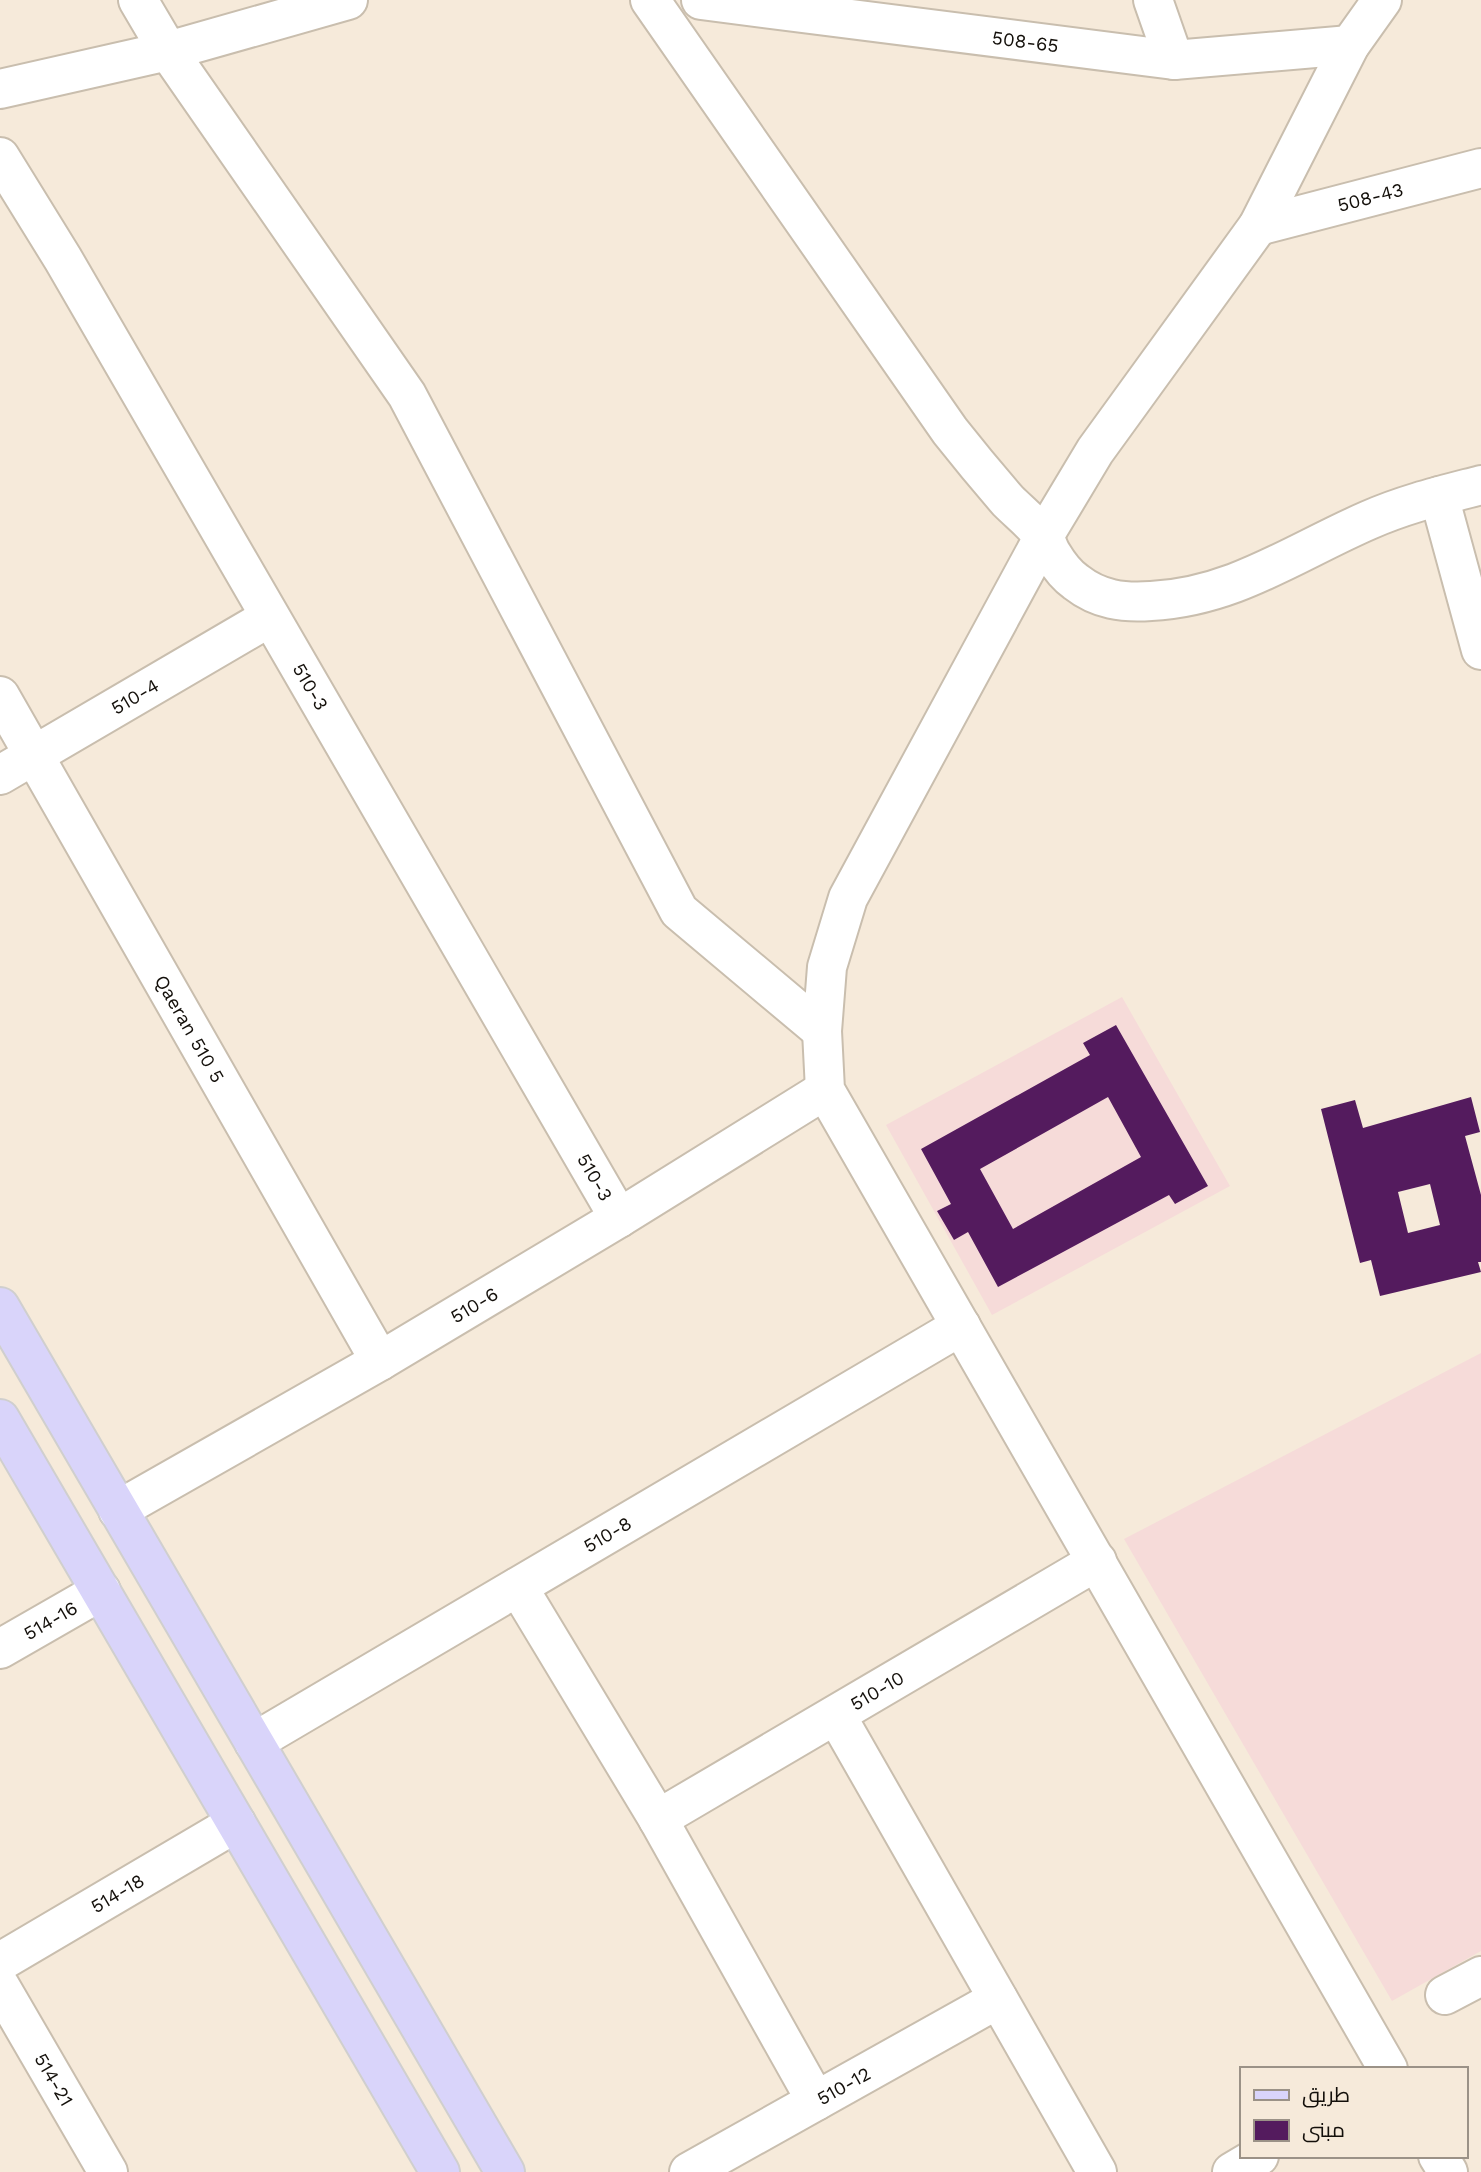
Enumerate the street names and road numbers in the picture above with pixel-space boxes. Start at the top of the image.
street label: 508-65 [991,26,1060,57]
street label: 508-43 [1335,177,1406,216]
street label: 510-3 [288,659,334,714]
street label: 510-4 [107,673,163,719]
street label: Qaeran 510 5 [150,971,230,1086]
street label: 510-3 [573,1149,618,1205]
street label: 510-6 [446,1282,502,1328]
street label: 510-8 [579,1511,635,1557]
street label: 514-16 [19,1596,81,1645]
street label: 510-10 [846,1666,908,1715]
street label: 514-18 [86,1868,148,1918]
street label: 514-21 [30,2049,79,2110]
street label: 510-12 [813,2061,874,2110]

